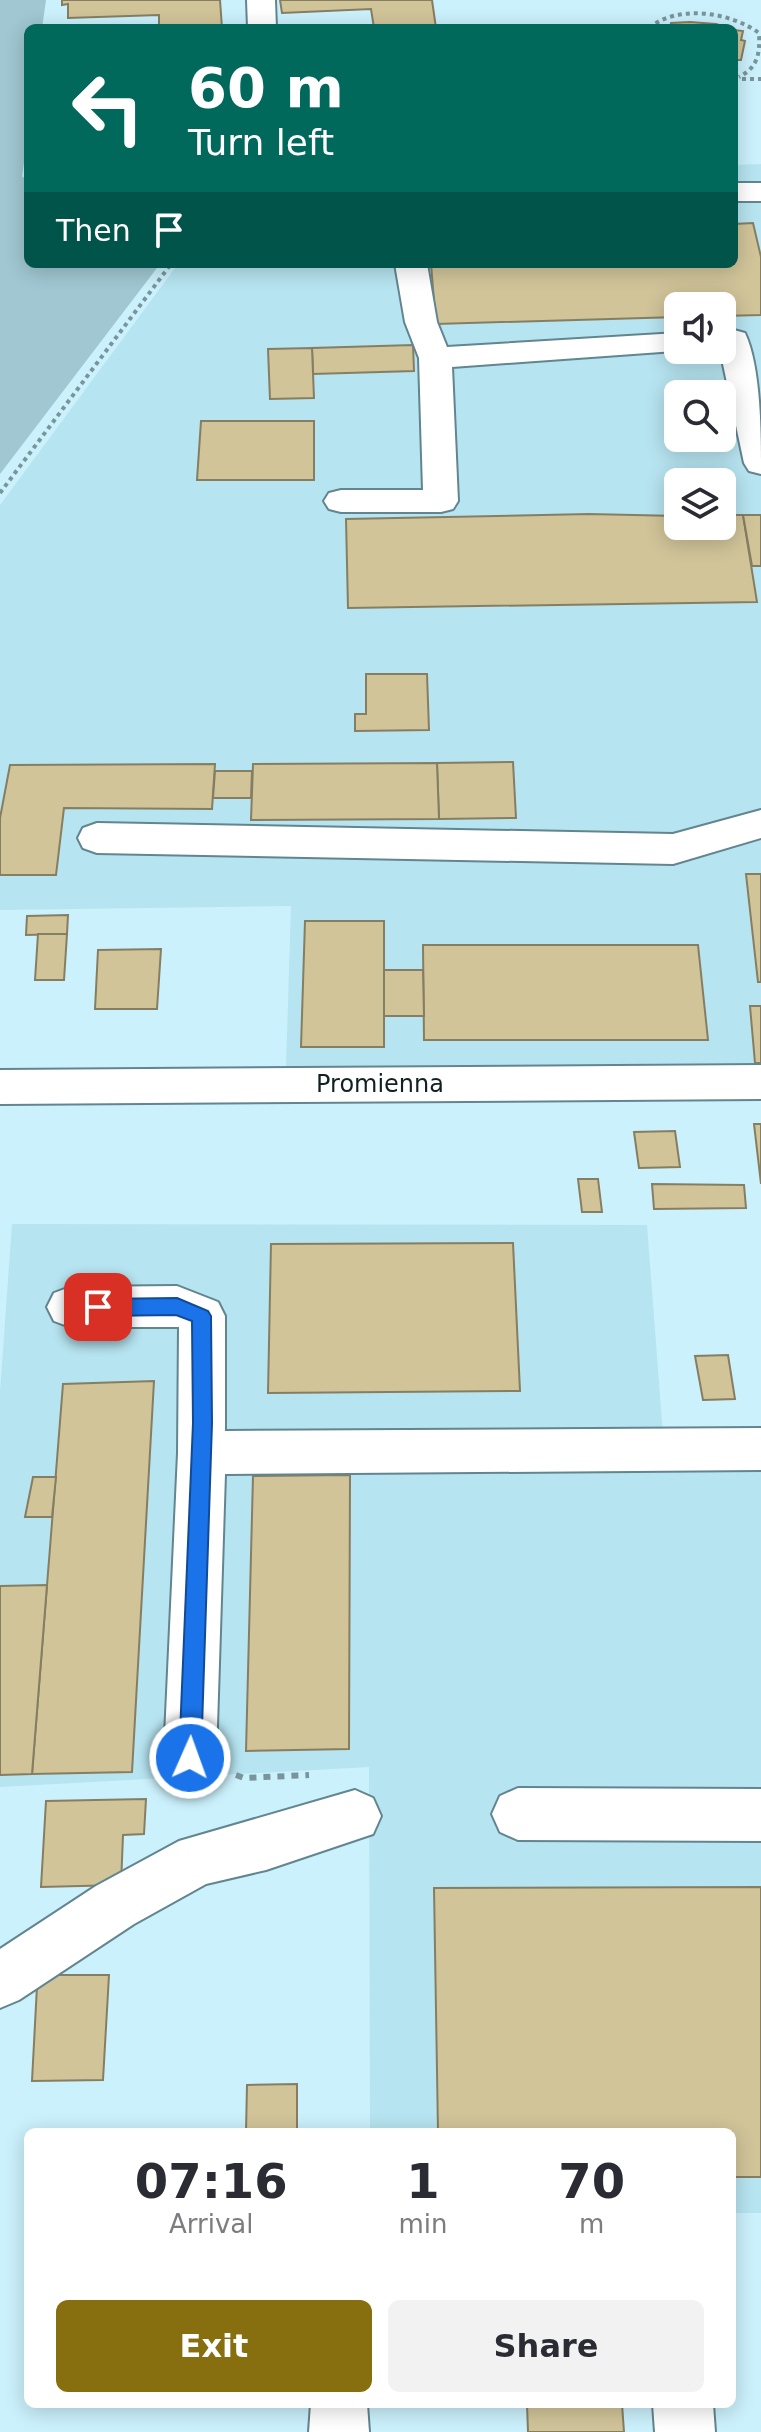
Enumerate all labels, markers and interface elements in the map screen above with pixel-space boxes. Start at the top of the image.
text: 60 m [188,55,344,120]
icon: left [56,56,160,160]
text: Turn left [188,122,334,163]
icon: arrive [147,208,191,252]
text: Then [56,213,131,248]
map controls [664,292,736,540]
button: sound [664,292,736,364]
button: search [664,380,736,452]
button: layers [664,468,736,540]
street label: Promienna [316,1070,444,1098]
pin [64,1273,132,1341]
icon: arrive [76,1285,120,1329]
position arrow [148,1716,232,1800]
text: 07:16 [135,2153,288,2209]
text: 1 [406,2153,440,2209]
text: 70 [558,2153,625,2209]
text: Arrival [169,2209,253,2239]
text: min [398,2209,448,2239]
text: m [579,2209,604,2239]
button: Exit [56,2300,372,2392]
button: Share [388,2300,704,2392]

